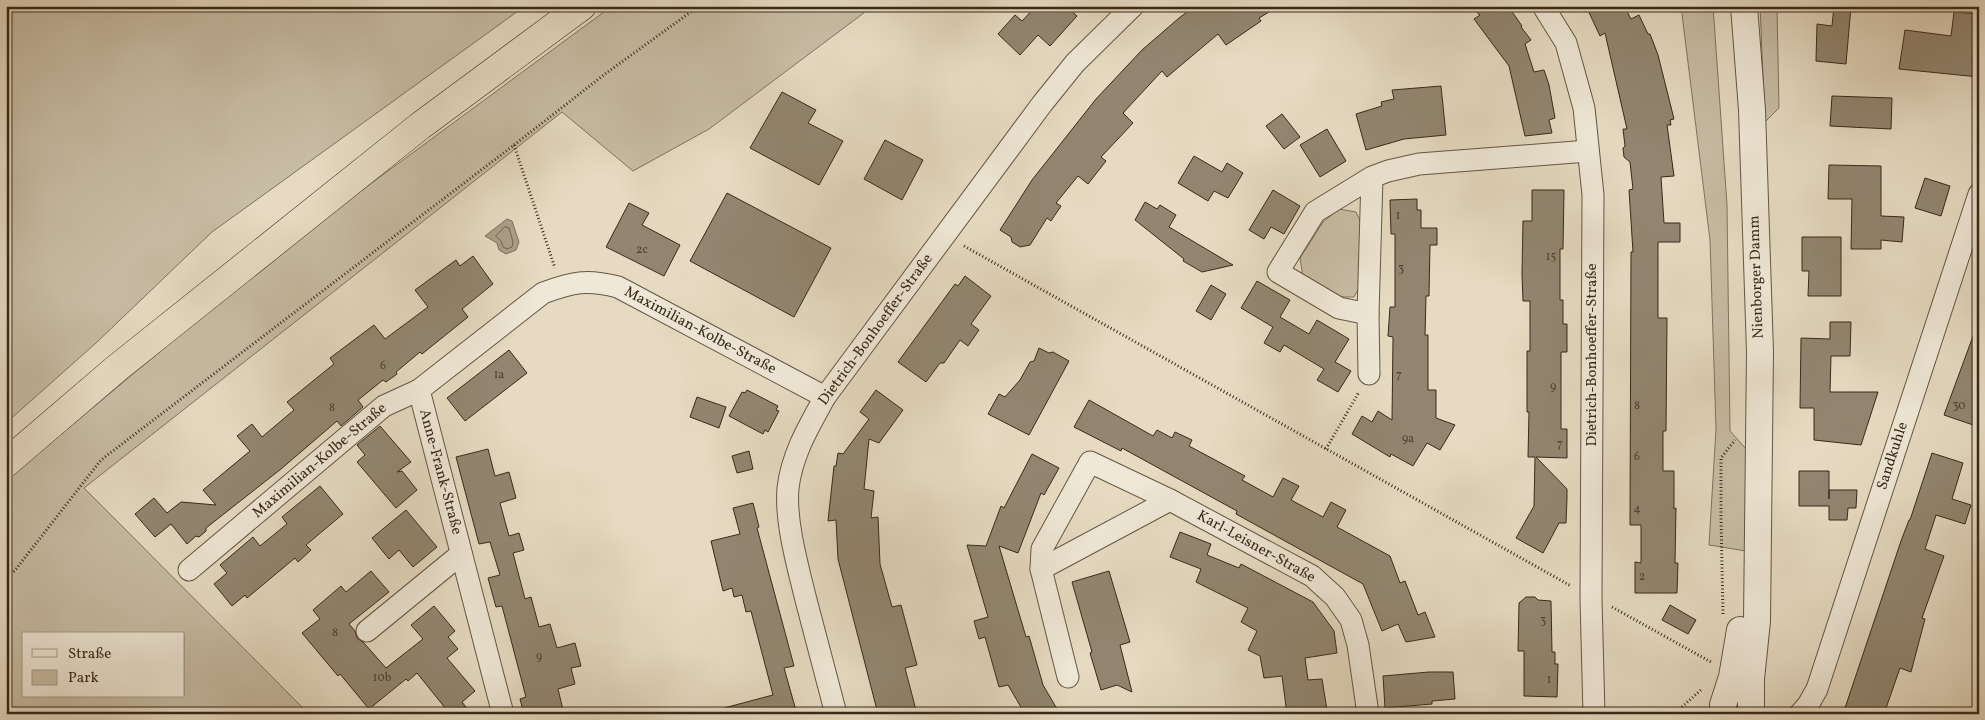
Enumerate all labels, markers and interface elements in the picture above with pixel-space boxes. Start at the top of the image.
house number: 1 [1396,208,1400,224]
street label: Nienborger Damm [1744,215,1770,339]
house number: 2c [636,242,648,258]
house number: 15 [1546,249,1556,265]
street label: Dietrich-Bonhoeffer-Straße [814,250,938,410]
house number: 3 [1398,261,1404,277]
street label: Dietrich-Bonhoeffer-Straße [1582,263,1603,447]
street label: Maximilian-Kolbe-Straße [620,282,780,380]
house number: 6 [380,358,386,374]
house number: 1a [494,367,504,383]
house number: 7 [1396,367,1402,383]
house number: 9 [1550,379,1556,395]
street label: Maximilian-Kolbe-Straße [248,398,392,524]
house number: 8 [1634,398,1640,414]
house number: 30 [1952,398,1966,414]
house number: 8 [329,400,335,416]
street label: Anne-Frank-Straße [413,407,467,537]
street label: Sandkuhle [1872,419,1914,493]
house number: 9a [1402,431,1414,447]
house number: 7 [1557,436,1563,452]
house number: 6 [1634,449,1640,465]
house number: 4 [1633,501,1641,517]
street label: Karl-Leisner-Straße [1193,506,1319,588]
house number: 2 [1639,569,1645,585]
house number: 3 [1540,613,1546,629]
house number: 8 [332,625,338,641]
legend [22,632,185,698]
text: Straße [68,644,111,665]
house number: 9 [536,649,542,665]
text: Park [68,668,99,689]
house number: 10b [373,670,392,686]
house number: 1 [1547,672,1551,688]

